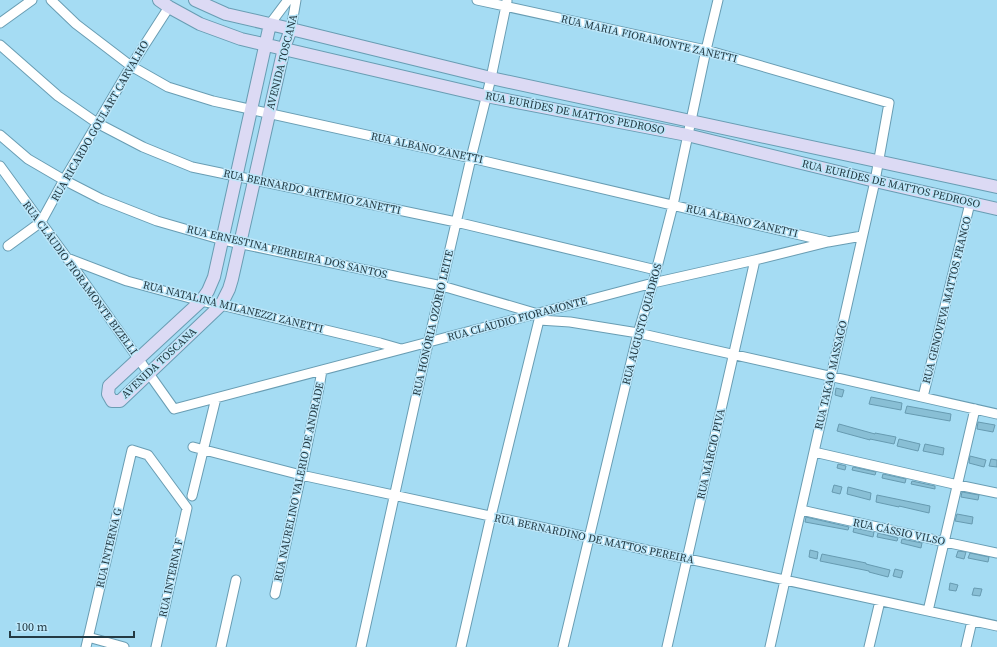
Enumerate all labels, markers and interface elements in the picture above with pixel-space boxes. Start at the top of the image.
street label: RUA MARIA FIORAMONTE ZANETTI [559,11,739,67]
street label: AVENIDA TOSCANA [263,12,301,111]
street label: RUA RICARDO GOULART CARVALHO [48,38,152,204]
street label: RUA EURÍDES DE MATTOS PEDROSO [484,88,666,138]
street label: RUA ALBANO ZANETTI [369,129,485,167]
street label: RUA EURÍDES DE MATTOS PEDROSO [800,156,982,212]
street label: RUA BERNARDO ARTEMIO ZANETTI [222,166,402,218]
street label: RUA CLÁUDIO FIORAMONTE BIZELLI [19,198,141,358]
street label: RUA ALBANO ZANETTI [684,201,800,241]
street label: RUA GENOVEVA MATTOS FRANCO [919,215,975,385]
street label: RUA ERNESTINA FERREIRA DOS SANTOS [185,222,389,283]
street label: RUA HONÓRIA OZÓRIO LEITE [409,248,457,397]
street label: RUA AUGUSTO QUADROS [619,261,666,386]
street label: RUA NATALINA MILANEZZI ZANETTI [141,277,325,337]
street label: RUA CLÁUDIO FIORAMONTE [446,293,589,345]
street label: RUA TAKAO MASSAGO [811,319,851,431]
street label: AVENIDA TOSCANA [118,324,200,402]
street label: RUA NAURELINO VALERIO DE ANDRADE [271,381,328,583]
street label: RUA MÁRCIO PIVA [693,406,729,501]
street label: RUA INTERNA G [93,506,126,589]
street label: RUA BERNARDINO DE MATTOS PEREIRA [493,510,696,568]
street label: RUA CÁSSIO VILSO [851,515,947,549]
street label: RUA INTERNA F [155,537,187,619]
scale bar [10,613,134,639]
text: 100 m [16,619,48,635]

